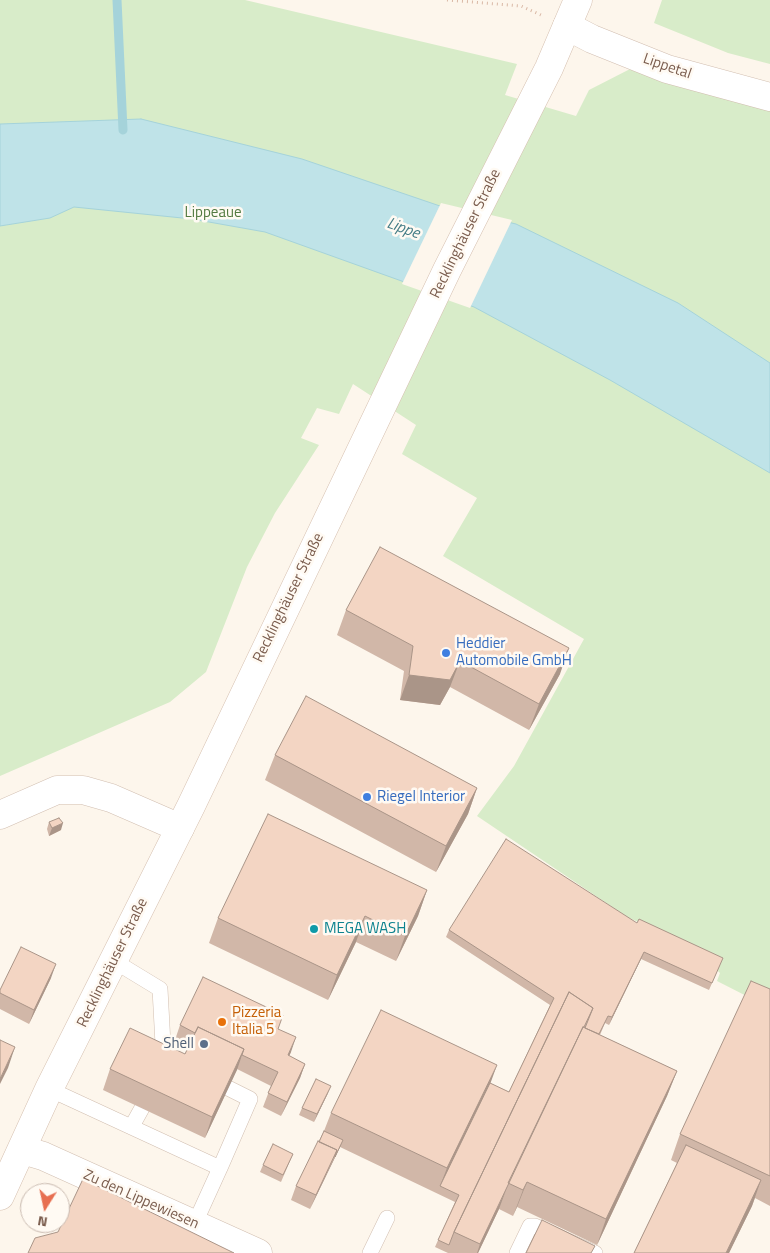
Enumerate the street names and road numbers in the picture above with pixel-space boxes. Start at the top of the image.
street label: Lippetal [640,50,694,84]
street label: Recklinghäuser Straße [427,166,505,302]
street label: Recklinghäuser Straße [250,530,328,666]
street label: Recklinghäuser Straße [74,895,152,1031]
street label: Zu den Lippewiesen [80,1166,202,1234]

